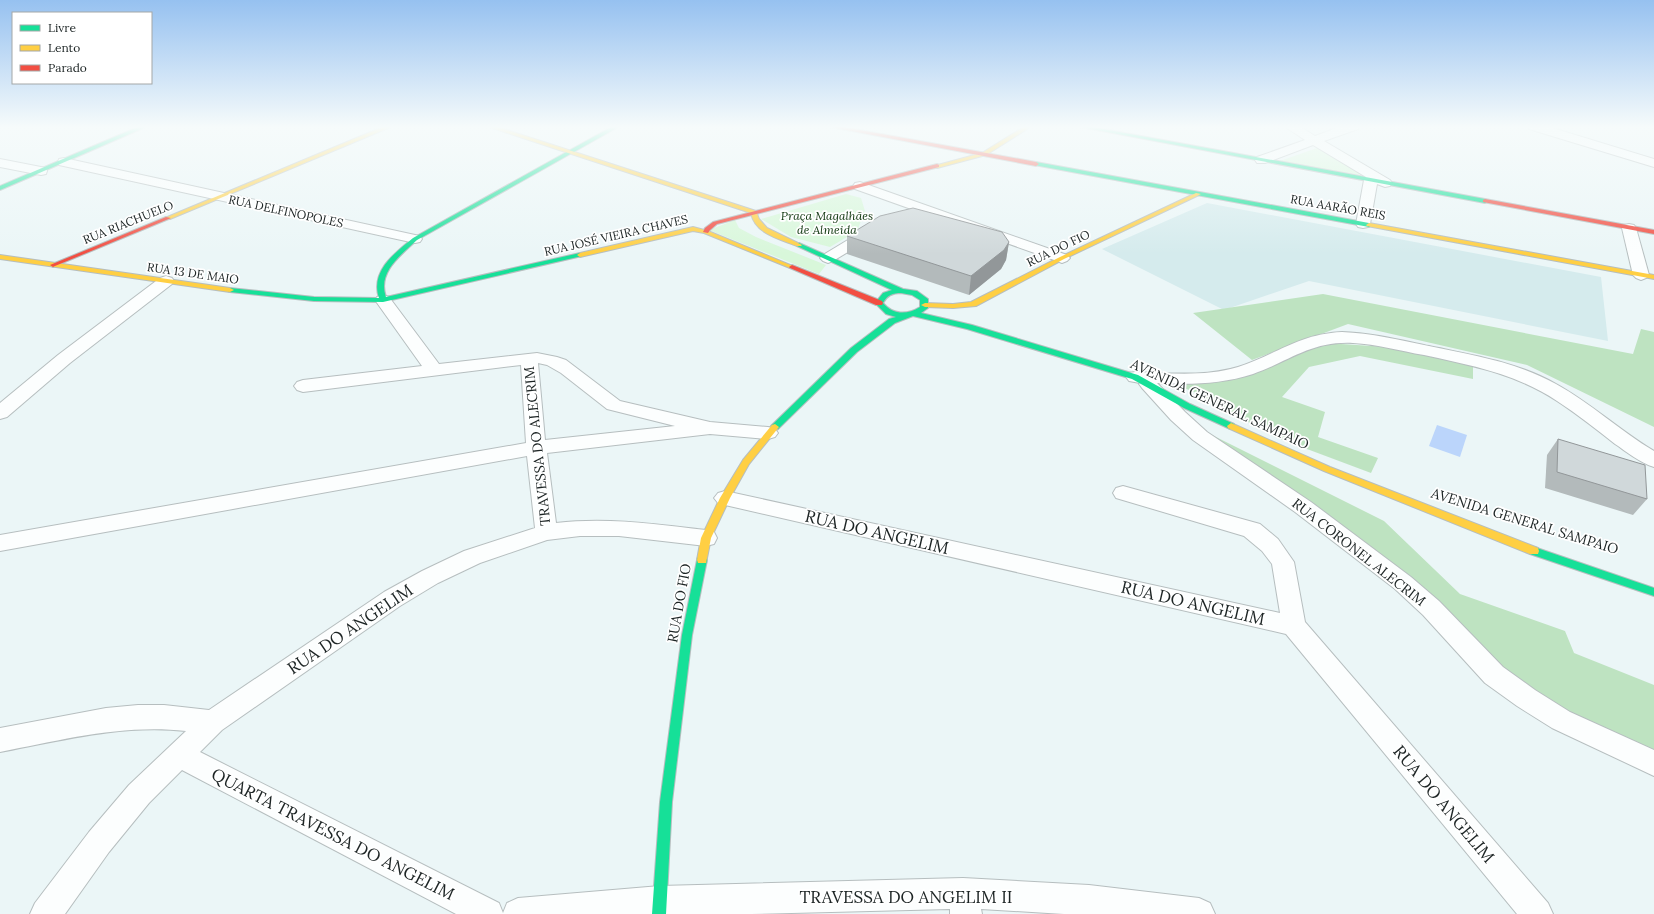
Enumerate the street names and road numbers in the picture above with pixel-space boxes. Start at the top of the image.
street label: RUA DELFINOPOLES [227,191,345,231]
street label: RUA AARÃO REIS [1289,191,1387,223]
street label: RUA RIACHUELO [81,197,175,247]
street label: RUA JOSÉ VIEIRA CHAVES [543,211,690,259]
street label: RUA DO FIO [1024,226,1092,270]
street label: RUA 13 DE MAIO [146,259,240,287]
street label: AVENIDA GENERAL SAMPAIO [1127,354,1312,453]
street label: TRAVESSA DO ALECRIM [520,365,554,526]
street label: AVENIDA GENERAL SAMPAIO [1428,484,1621,558]
street label: RUA CORONEL ALECRIM [1289,494,1430,610]
street label: RUA DO ANGELIM [803,505,951,559]
street label: RUA DO FIO [663,562,695,644]
street label: RUA DO ANGELIM [1119,576,1267,630]
street label: RUA DO ANGELIM [283,579,417,679]
street label: RUA DO ANGELIM [1388,741,1500,868]
street label: QUARTA TRAVESSA DO ANGELIM [208,763,459,905]
street label: TRAVESSA DO ANGELIM II [799,886,1013,908]

